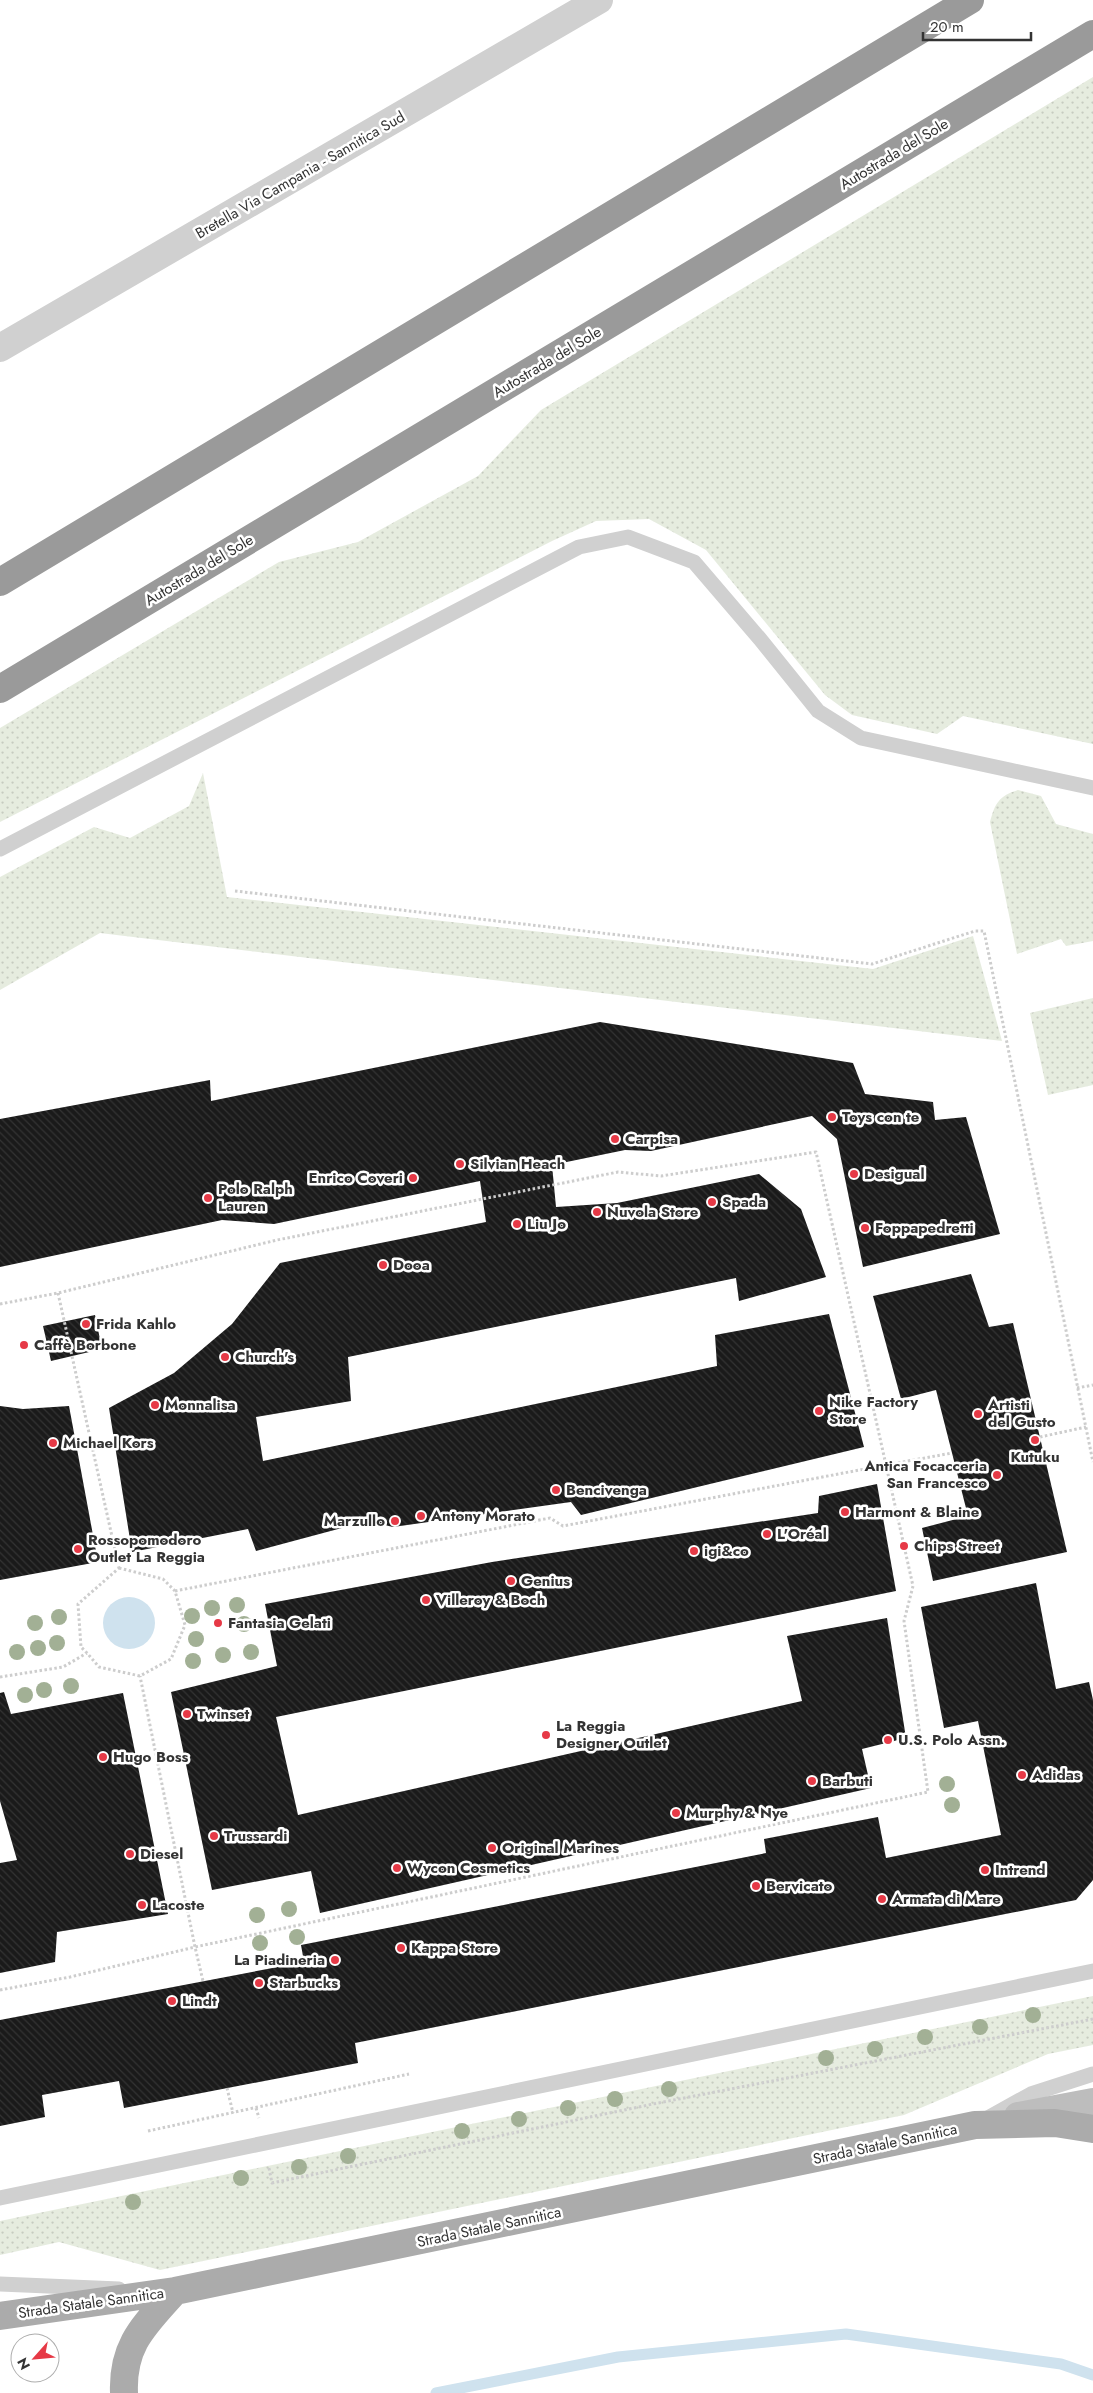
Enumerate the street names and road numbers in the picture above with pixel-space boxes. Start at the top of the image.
street label: Bretella Via Campania - Sannitica Sud [191,106,409,244]
street label: Autostrada del Sole [835,113,953,195]
street label: Autostrada del Sole [488,321,606,403]
street label: Autostrada del Sole [140,529,258,611]
street label: Strada Statale Sannitica [811,2118,959,2170]
street label: Strada Statale Sannitica [415,2201,563,2253]
street label: Strada Statale Sannitica [17,2282,165,2324]

